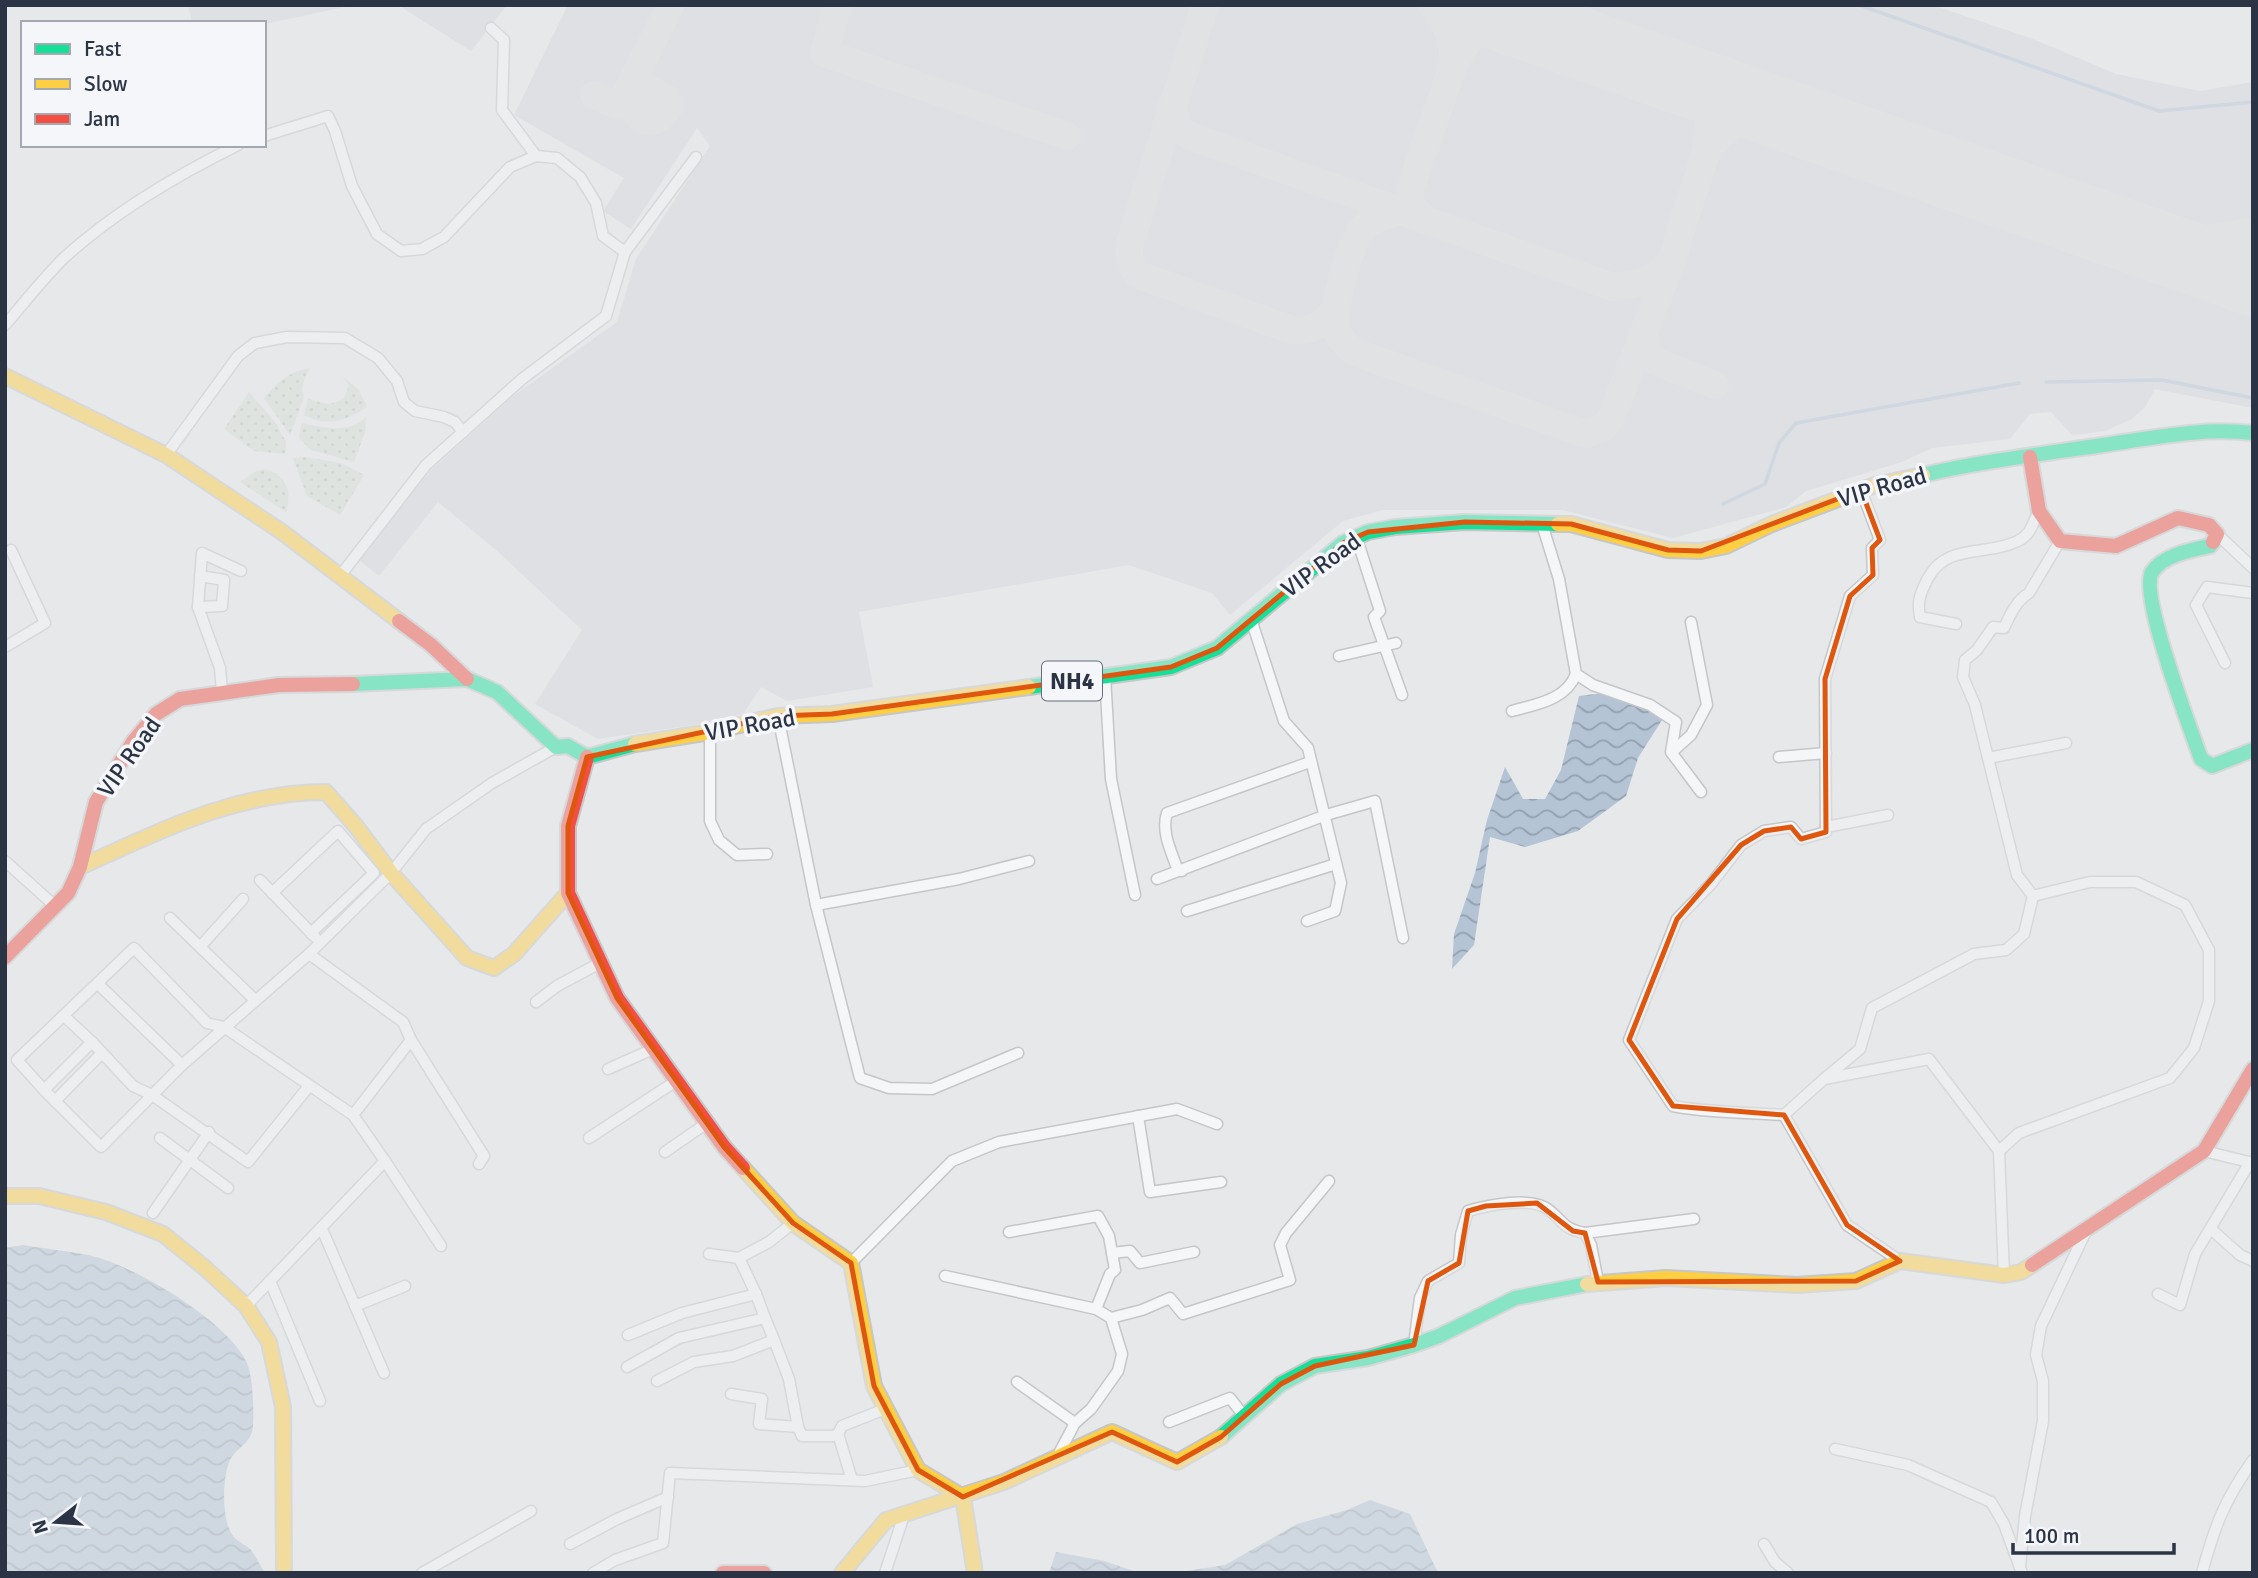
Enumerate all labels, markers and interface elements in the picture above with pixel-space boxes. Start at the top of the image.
legend [21,21,266,147]
text: Fast [84,36,121,62]
text: Slow [84,71,128,97]
text: Jam [84,106,120,132]
street label: VIP Road [1834,460,1930,514]
street label: VIP Road [1275,526,1367,604]
road number: NH4 [1042,662,1102,701]
street label: VIP Road [703,702,797,748]
street label: VIP Road [91,711,167,803]
north arrow [21,1487,91,1557]
scale bar [2013,1512,2174,1556]
text: N [27,1517,54,1537]
text: 100 m [2024,1523,2079,1549]

